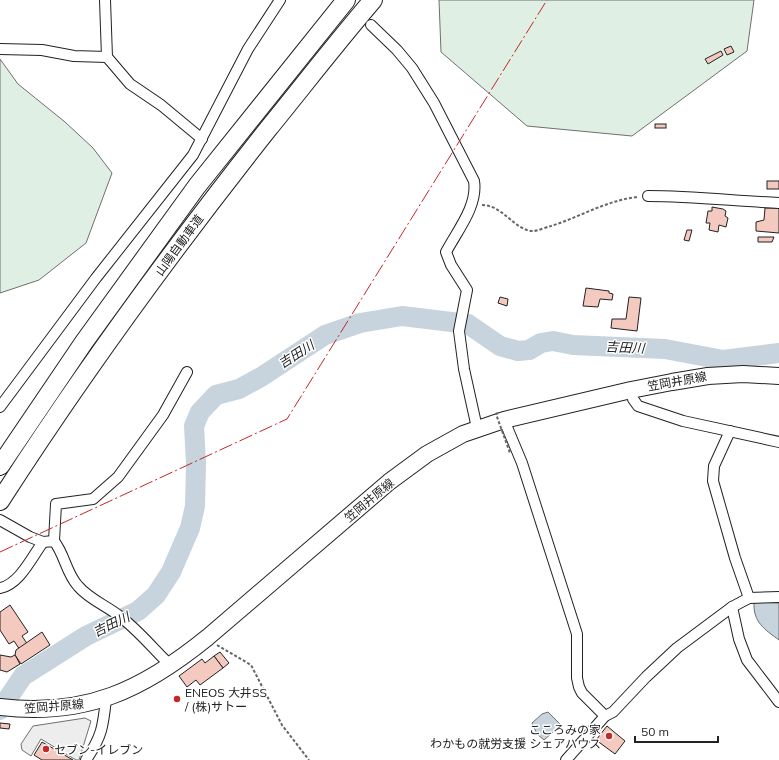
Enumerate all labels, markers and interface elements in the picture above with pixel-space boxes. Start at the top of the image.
street label: 山陽自動車道 [152,211,206,279]
water label: 吉田川 [275,336,318,371]
water label: 吉田川 [605,338,647,356]
street label: 笠岡井原線 [646,368,708,394]
street label: 笠岡井原線 [341,475,397,525]
water label: 吉田川 [90,607,134,640]
place label: ENEOS 大井SS / (株)サトー [184,685,267,714]
marker: ENEOS 大井SS / (株)サトー [172,694,182,704]
street label: 笠岡井原線 [23,696,85,716]
scale bar [635,718,718,744]
place label: こころみの家 わかもの就労支援 シェアハウス [430,722,601,751]
text: 50 m [641,724,669,739]
marker: こころみの家 わかもの就労支援 シェアハウス [604,731,614,741]
place label: セブン-イレブン [54,742,143,757]
marker: セブン-イレブン [41,744,51,754]

